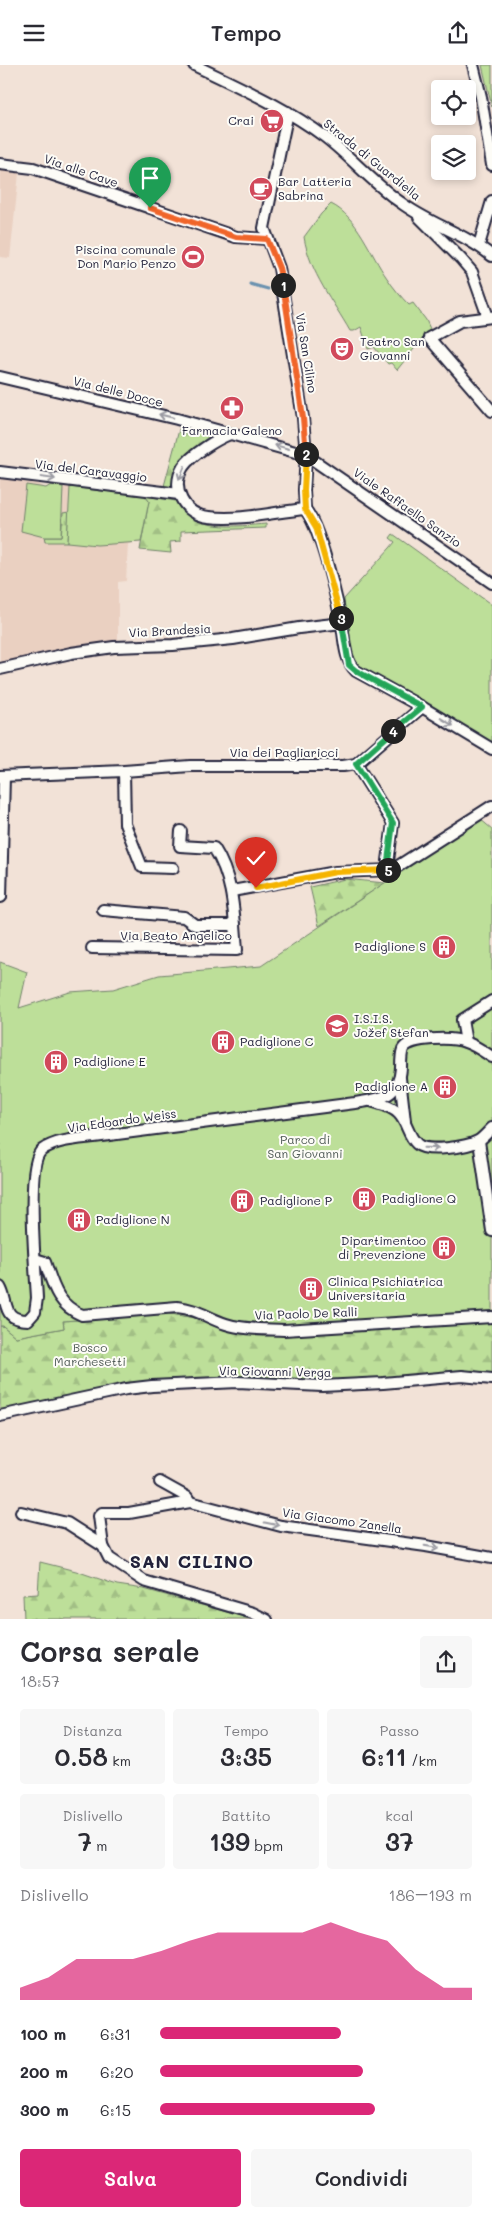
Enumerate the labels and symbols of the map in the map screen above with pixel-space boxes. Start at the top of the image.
supermarket icon: Crai [259,108,285,134]
place label: Crai [228,112,254,128]
street label: Strada di Guardiella [321,115,425,203]
street label: Via alle Cave [42,150,120,190]
pin [129,157,171,208]
place label: Bar Latteria Sabrina [278,173,352,203]
cafe icon: Bar Latteria Sabrina [248,176,274,202]
place label: Piscina comunale Don Mario Penzo [76,241,176,271]
sports icon: Piscina comunale Don Mario Penzo [180,244,206,270]
pin: 1 [270,273,296,297]
street label: Via San Cilino [293,312,321,394]
place label: Teatro San Giovanni [360,333,425,363]
theatre icon: Teatro San Giovanni [329,336,355,362]
street label: Via delle Docce [72,372,165,410]
pharmacy icon: Farmacia Galeno [219,395,245,421]
one-way arrow [158,411,174,420]
place label: Farmacia Galeno [182,422,282,438]
pin: 2 [294,441,318,467]
one-way arrow [274,442,290,451]
street label: Via del Caravaggio [34,455,148,485]
street label: Viale Raffaello Sanzio [351,464,465,550]
one-way arrow [177,465,186,480]
one-way arrow [40,473,56,483]
pin: 3 [328,605,354,631]
street label: Via Brandesia [128,620,211,640]
one-way arrow [439,717,453,727]
pin: 4 [380,719,406,743]
street label: Via dei Pagliaricci [230,744,338,760]
pin [235,837,277,888]
pin: 5 [376,857,400,883]
street label: Via Beato Angelico [120,927,232,943]
building icon: Padiglione S [431,934,457,960]
place label: Padiglione S [354,938,426,954]
place label: I.S.I.S. Jožef Stefan [354,1010,429,1040]
school or university icon: I.S.I.S. Jožef Stefan [324,1013,350,1039]
building icon: Padiglione C [210,1029,236,1055]
place label: Padiglione C [240,1033,314,1049]
building icon: Padiglione E [43,1049,69,1075]
place label: Padiglione E [74,1053,146,1069]
building icon: Padiglione A [432,1074,458,1100]
place label: Padiglione A [355,1078,428,1094]
street label: Via Edoardo Weiss [66,1104,177,1136]
park label: Parco di San Giovanni [267,1131,343,1161]
one-way arrow [423,1143,439,1153]
building icon: Padiglione Q [351,1186,377,1212]
building icon: Padiglione P [229,1188,255,1214]
place label: Padiglione Q [382,1190,456,1206]
place label: Padiglione P [260,1192,332,1208]
building icon: Padiglione N [66,1207,92,1233]
place label: Padiglione N [96,1211,170,1227]
place label: Dipartimentoo di Prevenzione [338,1232,426,1262]
building icon: Dipartimentoo di Prevenzione [431,1235,457,1261]
place label: Clinica Psichiatrica Universitaria [328,1273,443,1303]
building icon: Clinica Psichiatrica Universitaria [298,1276,324,1302]
street label: Via Paolo De Ralli [254,1303,358,1323]
park label: Bosco Marchesetti [54,1339,126,1369]
street label: Via Giovanni Verga [219,1362,331,1380]
street label: Via Giacomo Zanella [281,1504,403,1536]
one-way arrow [263,1520,279,1530]
one-way arrow [424,1542,440,1552]
district label: SAN CILINO [130,1549,254,1573]

